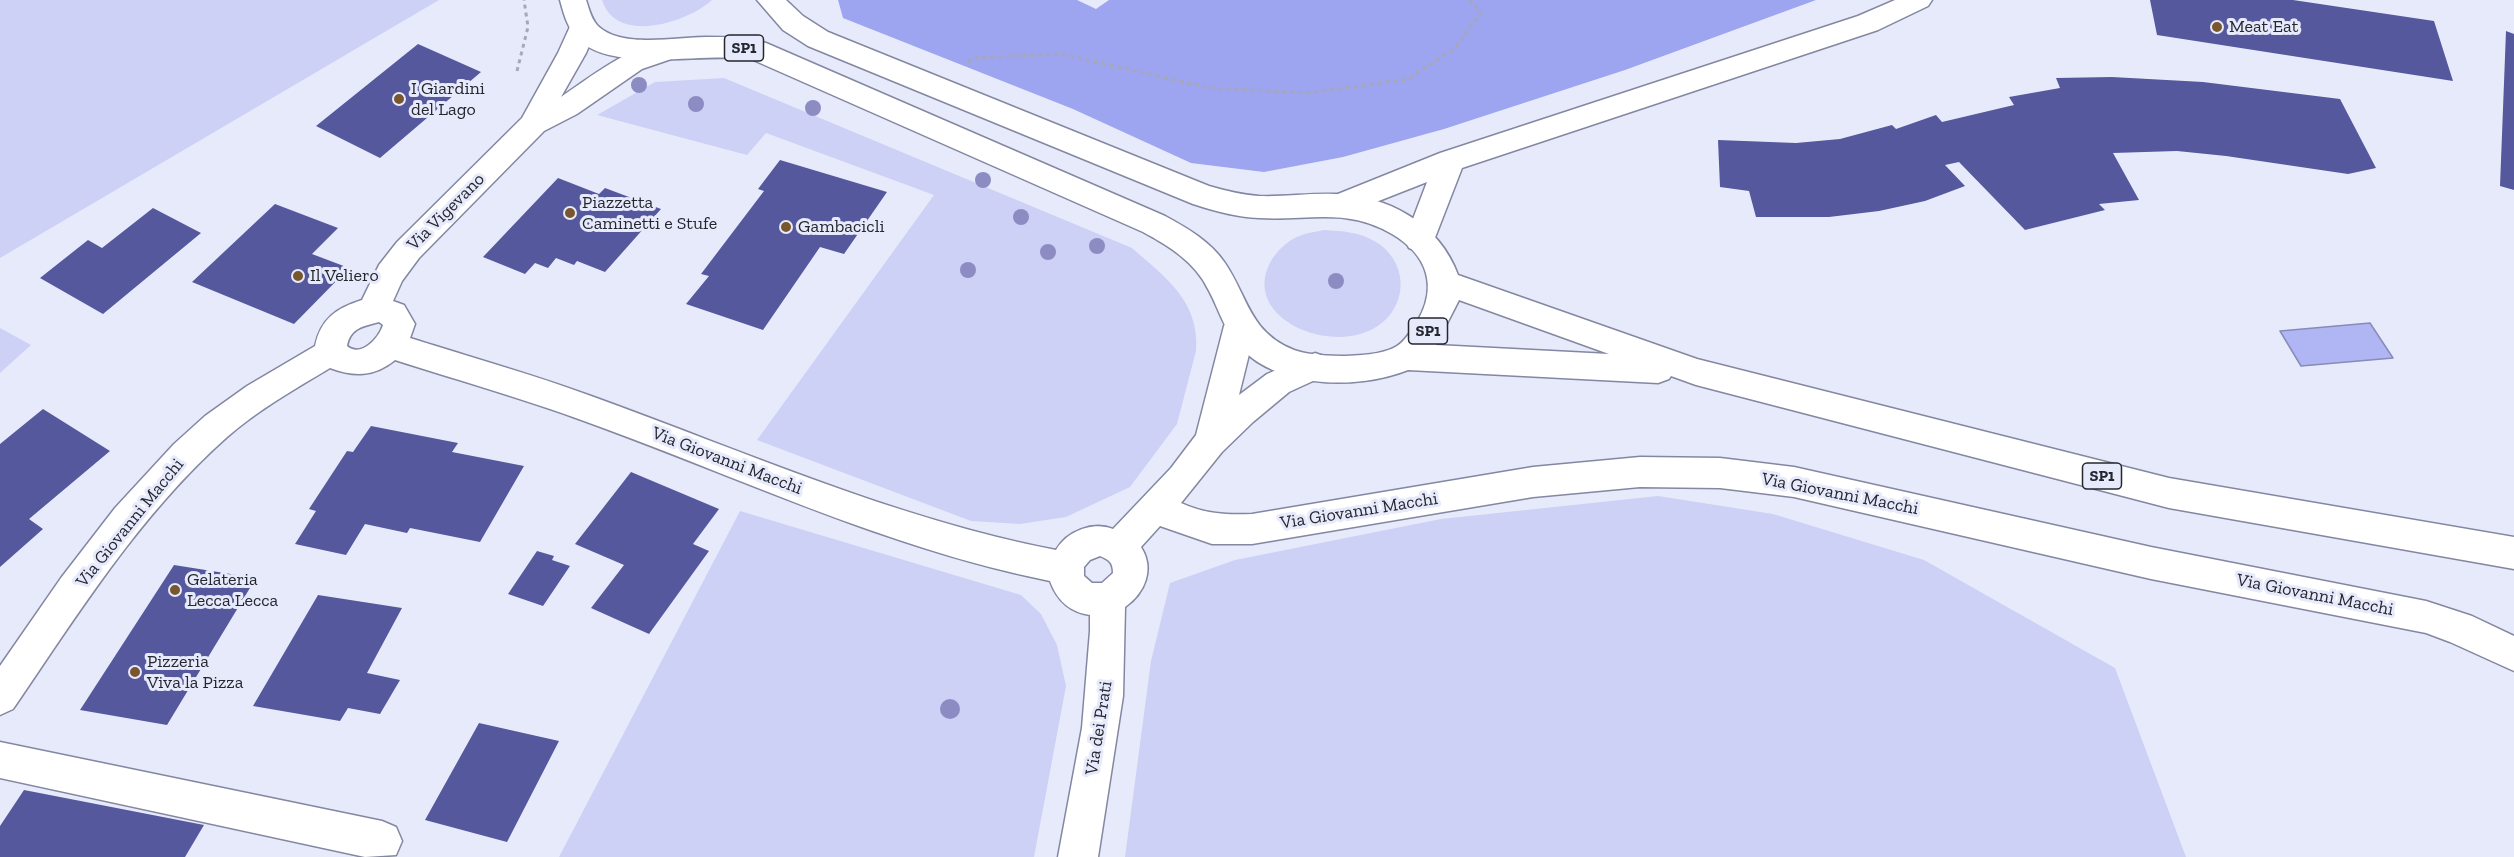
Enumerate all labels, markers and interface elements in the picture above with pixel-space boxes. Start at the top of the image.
place label: Meat Eat [2229,16,2298,38]
marker: Meat Eat [2210,20,2224,34]
road number: SP1 [724,35,764,61]
place label: I Giardini del Lago [411,78,485,121]
marker: I Giardini del Lago [392,92,406,106]
street label: Via Vigevano [403,169,489,255]
place label: Piazzetta Caminetti e Stufe [582,192,717,234]
marker: Piazzetta Caminetti e Stufe [563,206,577,220]
place label: Gambacicli [798,216,884,238]
marker: Gambacicli [779,220,793,234]
place label: Il Veliero [310,265,379,287]
marker: Il Veliero [291,269,305,283]
road number: SP1 [1408,318,1448,344]
street label: Via Giovanni Macchi [649,422,805,500]
street label: Via Giovanni Macchi [71,454,189,592]
road number: SP1 [2082,463,2122,489]
street label: Via Giovanni Macchi [1760,468,1920,520]
street label: Via Giovanni Macchi [1279,488,1439,534]
place label: Gelateria Lecca Lecca [187,569,278,612]
street label: Via Giovanni Macchi [2235,569,2395,621]
marker: Gelateria Lecca Lecca [168,583,182,597]
place label: Pizzeria Viva la Pizza [147,651,243,694]
marker: Pizzeria Viva la Pizza [128,665,142,679]
street label: Via dei Prati [1081,679,1117,777]

